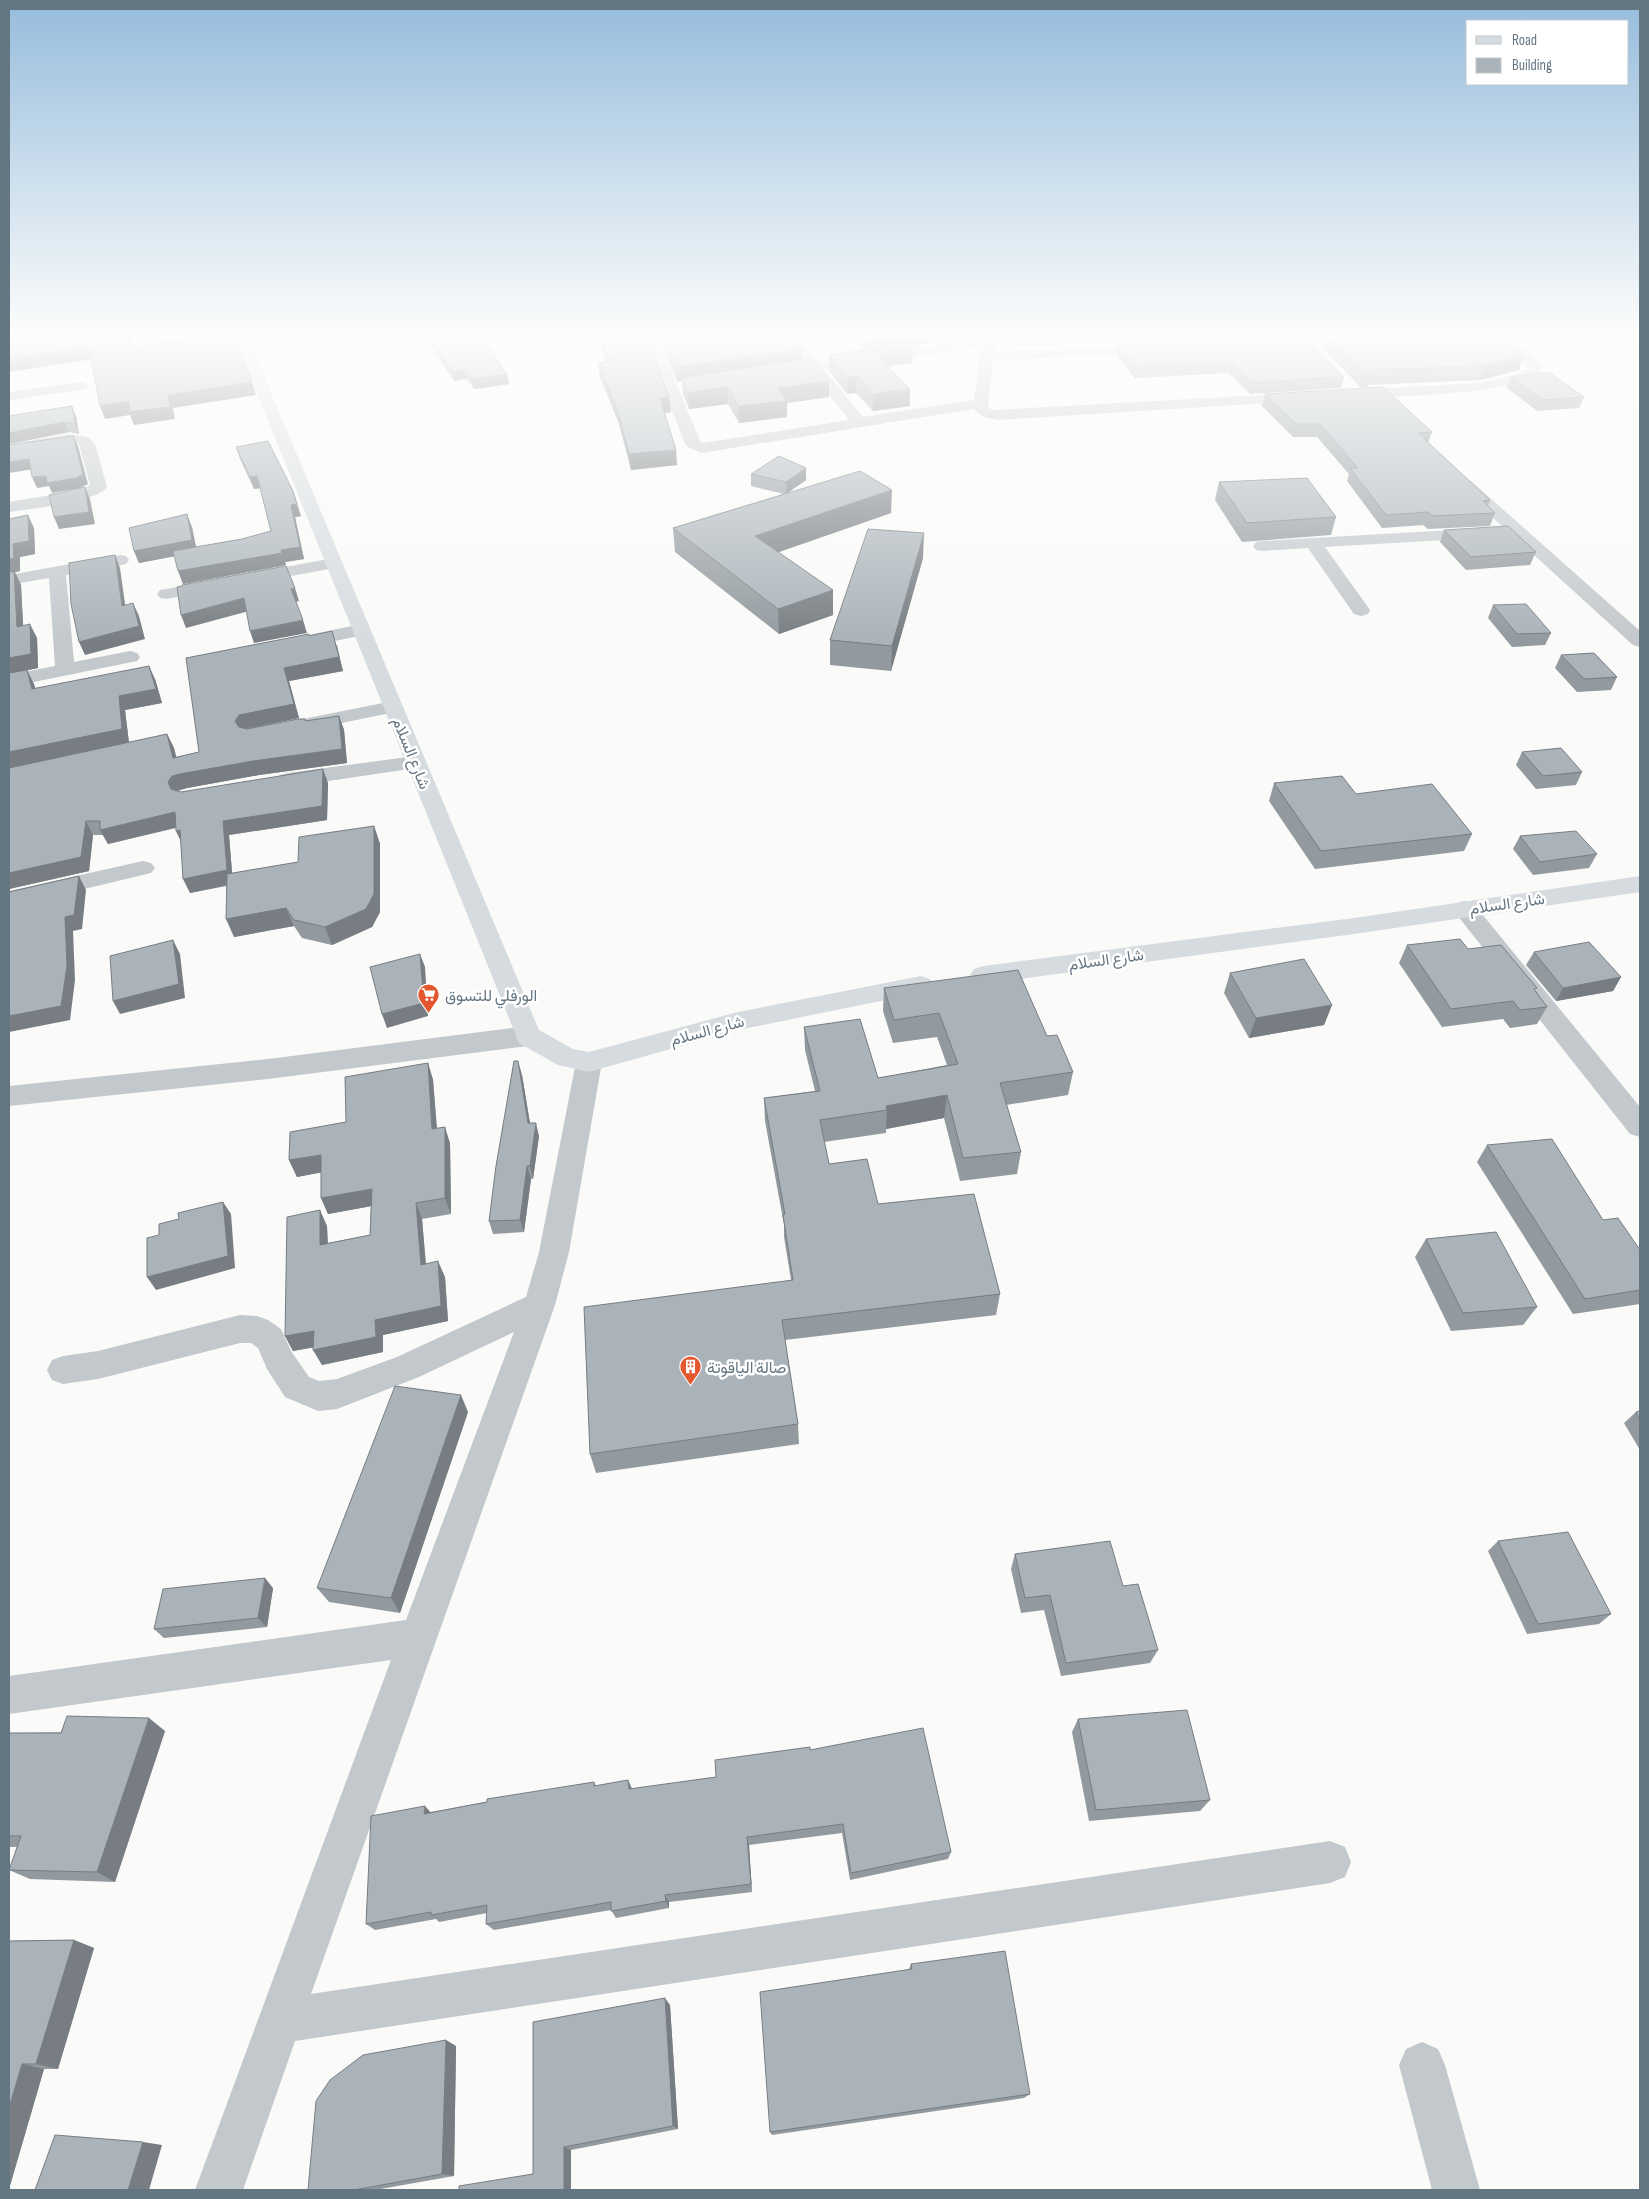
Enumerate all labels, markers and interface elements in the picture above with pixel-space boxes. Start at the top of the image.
legend [1466,20,1629,85]
text: Road [1512,31,1537,50]
text: Building [1512,56,1552,75]
street label: شارع السلام [387,715,434,793]
street label: شارع السلام [1468,890,1546,920]
street label: شارع السلام [1067,946,1145,976]
supermarket icon: الورفلي للتسوق [417,983,441,1014]
place label: الورفلي للتسوق [445,987,537,1009]
street label: شارع السلام [668,1012,747,1051]
building icon: صالة الياقوتة [679,1355,703,1386]
place label: صالة الياقوتة [707,1359,786,1378]

